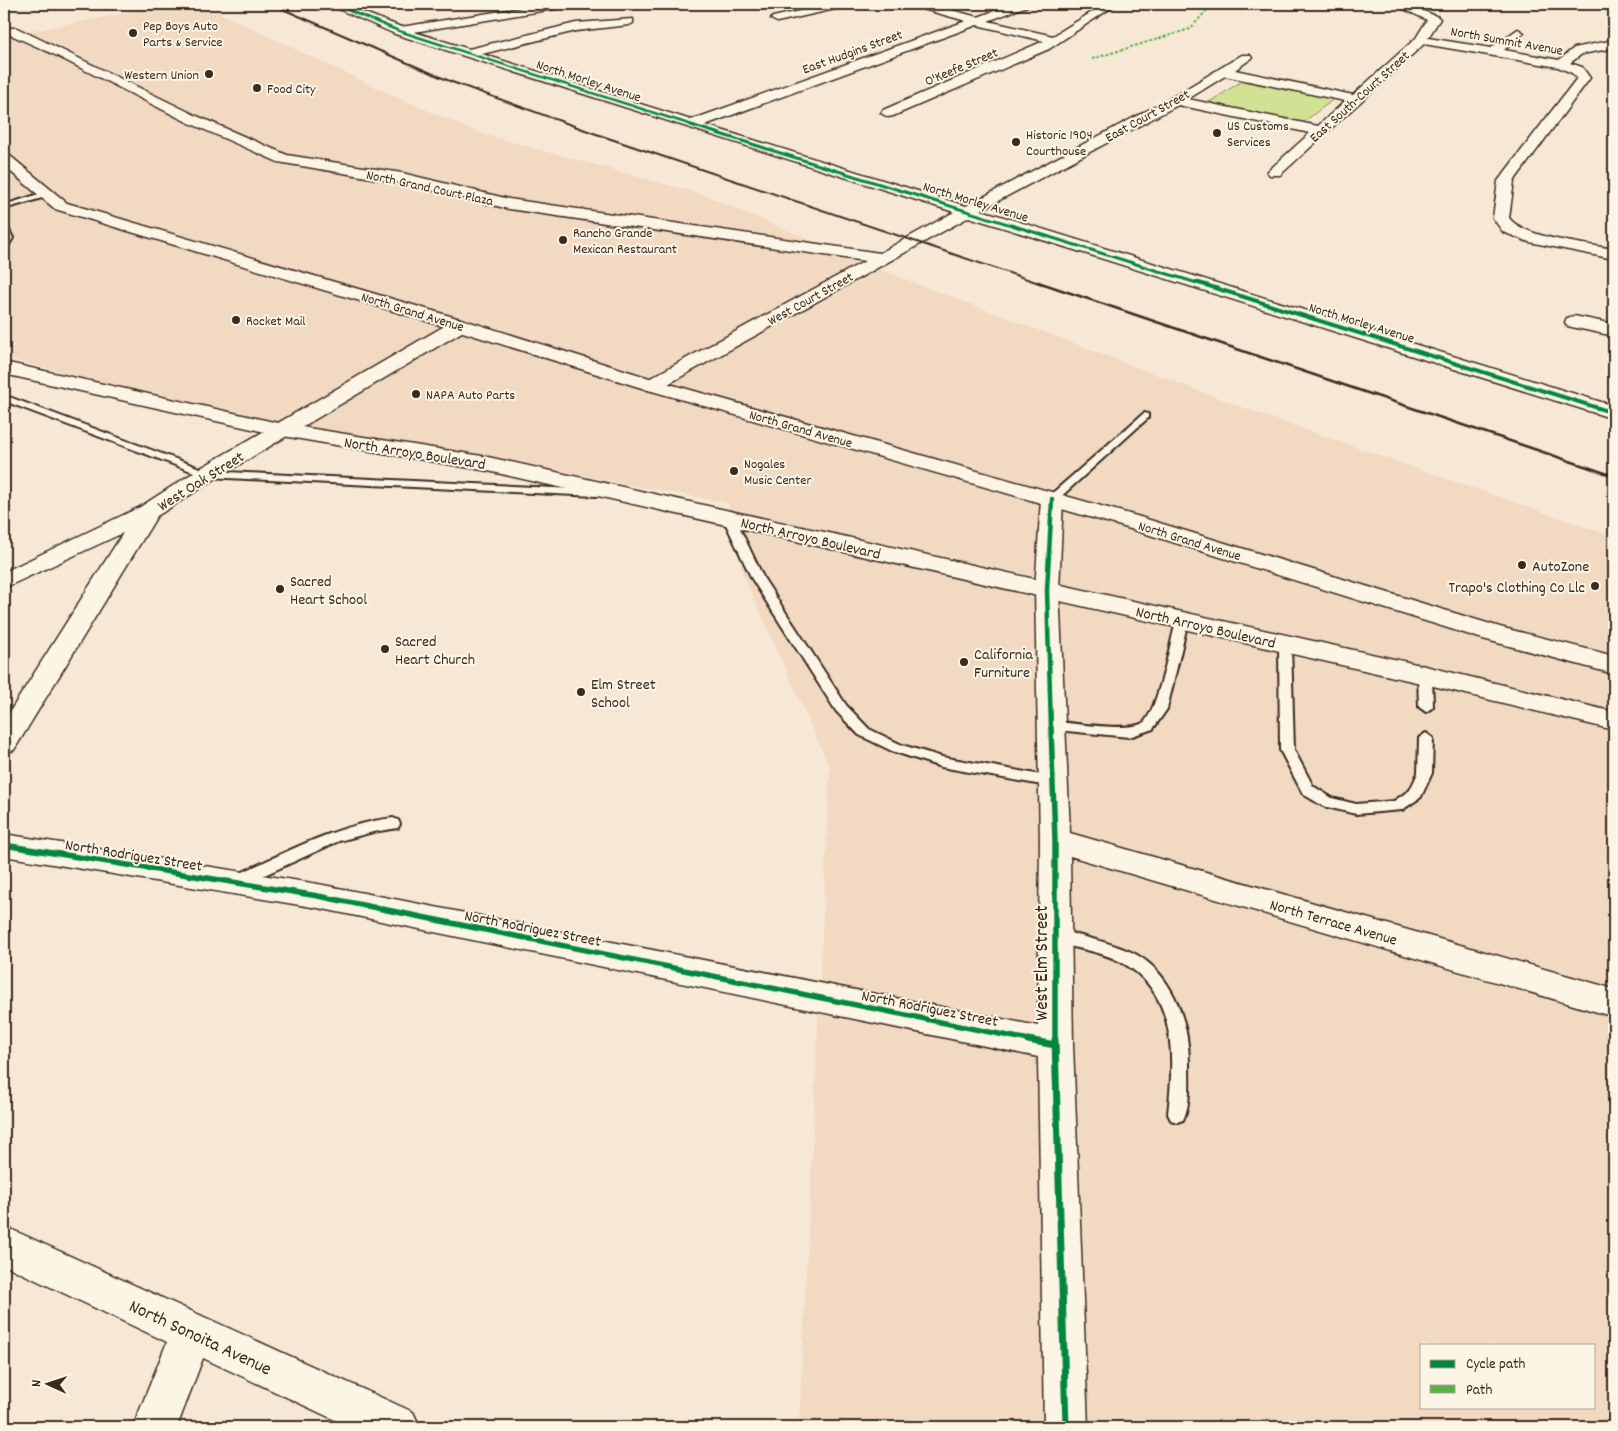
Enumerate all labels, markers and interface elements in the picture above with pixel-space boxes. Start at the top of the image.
place label: Pep Boys Auto Parts & Service [143,17,222,53]
street label: North Summit Avenue [1449,22,1564,62]
street label: East Hudgins Street [800,25,906,80]
marker: Pep Boys Auto Parts & Service [127,27,139,39]
street label: O'Keefe Street [922,43,1002,92]
street label: East South-Court Street [1306,47,1415,148]
street label: North Morley Avenue [533,55,644,108]
place label: Western Union [124,66,199,86]
marker: Western Union [203,68,215,80]
place label: Food City [267,80,316,100]
marker: Food City [251,82,263,94]
street label: East Court Street [1102,85,1194,148]
place label: US Customs Services [1227,117,1289,153]
place label: Historic 1904 Courthouse [1026,126,1093,162]
marker: US Customs Services [1211,127,1223,139]
marker: Historic 1904 Courthouse [1010,136,1022,148]
street label: North Grand Court Plaza [364,166,495,212]
street label: North Morley Avenue [920,177,1031,228]
place label: Rancho Grande Mexican Restaurant [573,224,677,260]
marker: Rancho Grande Mexican Restaurant [557,234,569,246]
street label: West Court Street [764,268,857,332]
street label: North Grand Avenue [359,288,466,338]
street label: North Morley Avenue [1306,298,1417,349]
place label: Rocket Mail [246,312,306,332]
marker: Rocket Mail [230,314,242,326]
place label: NAPA Auto Parts [426,386,515,406]
marker: NAPA Auto Parts [410,388,422,400]
street label: North Grand Avenue [747,406,854,454]
street label: North Arroyo Boulevard [342,432,487,477]
street label: West Oak Street [154,446,249,518]
place label: Nogales Music Center [744,455,812,491]
marker: Nogales Music Center [728,465,740,477]
street label: North Arroyo Boulevard [738,512,883,567]
street label: North Grand Avenue [1136,517,1243,567]
place label: AutoZone [1532,556,1589,579]
marker: AutoZone [1516,559,1528,571]
place label: Sacred Heart School [290,571,367,612]
place label: Trapo's Clothing Co Llc [1449,577,1585,600]
marker: Trapo's Clothing Co Llc [1589,580,1601,592]
marker: Sacred Heart School [274,583,286,595]
street label: North Arroyo Boulevard [1133,601,1278,656]
place label: Sacred Heart Church [395,631,475,672]
marker: Sacred Heart Church [379,643,391,655]
place label: California Furniture [974,644,1033,685]
marker: California Furniture [958,656,970,668]
place label: Elm Street School [591,674,656,715]
marker: Elm Street School [575,686,587,698]
street label: North Rodriguez Street [63,834,204,879]
street label: North Terrace Avenue [1267,894,1400,953]
street label: North Rodriguez Street [462,905,603,954]
street label: West Elm Street [1030,905,1057,1021]
street label: North Rodriguez Street [859,985,1000,1034]
street label: North Sonoita Avenue [124,1294,275,1384]
legend [1420,1344,1596,1408]
text: Cycle path [1466,1354,1526,1376]
north arrow [22,1358,72,1408]
text: N [27,1379,47,1387]
text: Path [1466,1380,1492,1402]

